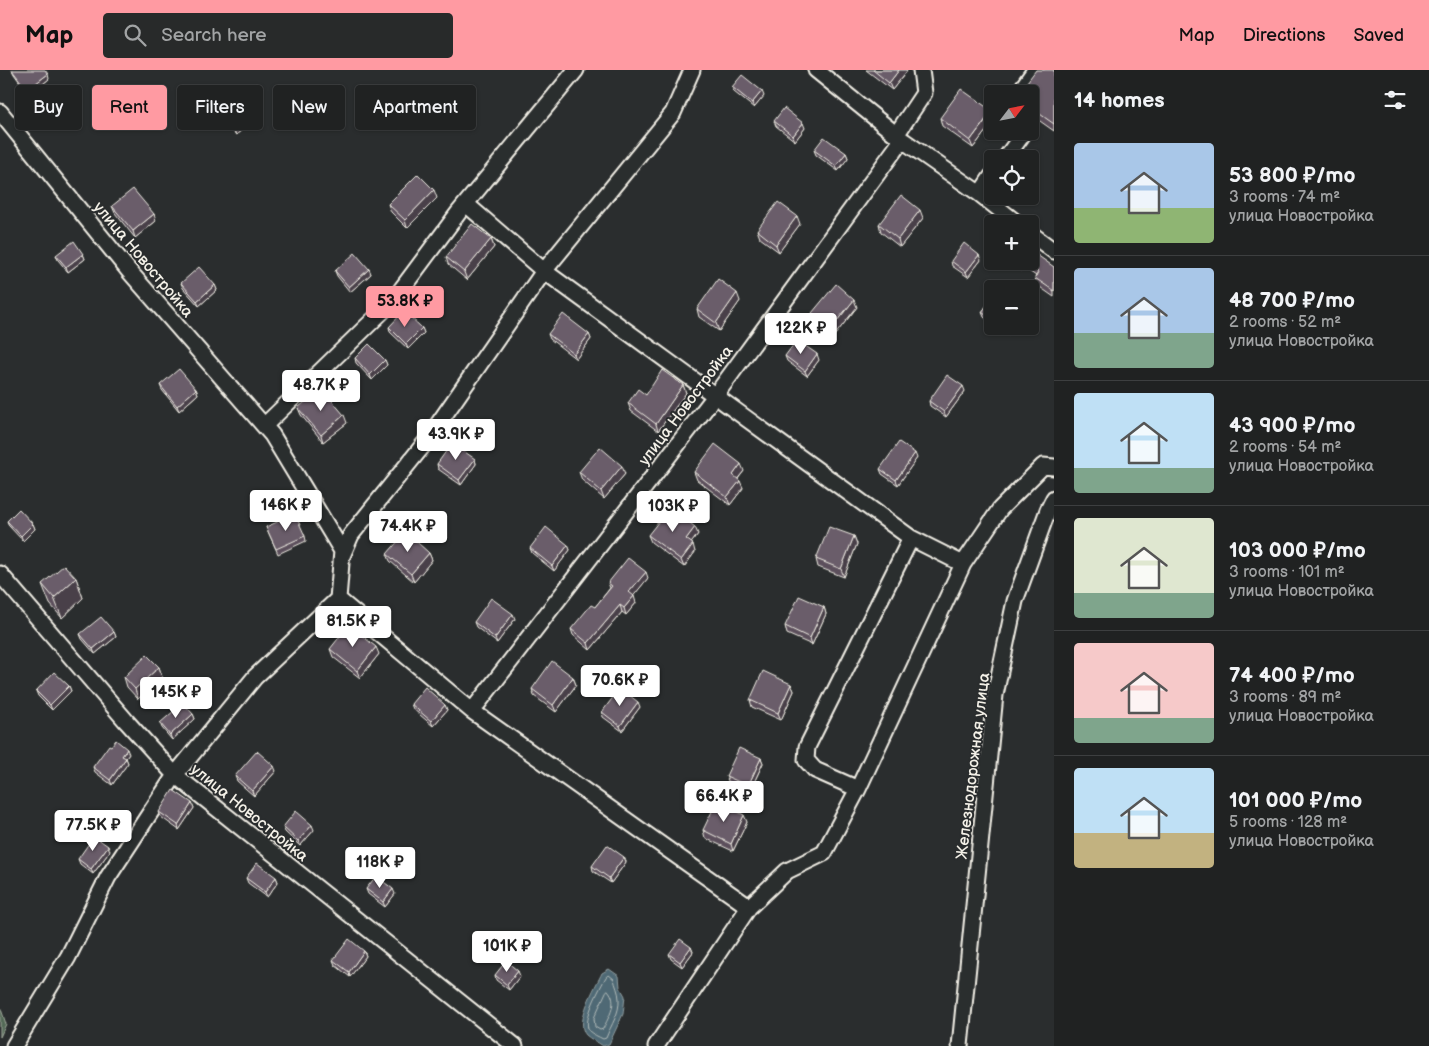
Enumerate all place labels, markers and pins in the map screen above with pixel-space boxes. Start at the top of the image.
pin: 53.8K ₽ [359,286,451,328]
pin: 122K ₽ [760,312,842,355]
pin: 48.7K ₽ [275,370,367,412]
pin: 43.9K ₽ [410,418,502,461]
pin: 146K ₽ [245,490,327,532]
pin: 103K ₽ [632,490,714,533]
pin: 74.4K ₽ [362,510,454,553]
pin: 81.5K ₽ [307,606,399,648]
pin: 70.6K ₽ [574,664,666,707]
pin: 145K ₽ [135,676,217,719]
pin: 66.4K ₽ [678,780,770,823]
pin: 77.5K ₽ [47,810,139,852]
pin: 118K ₽ [339,846,421,889]
pin: 101K ₽ [466,930,548,973]

